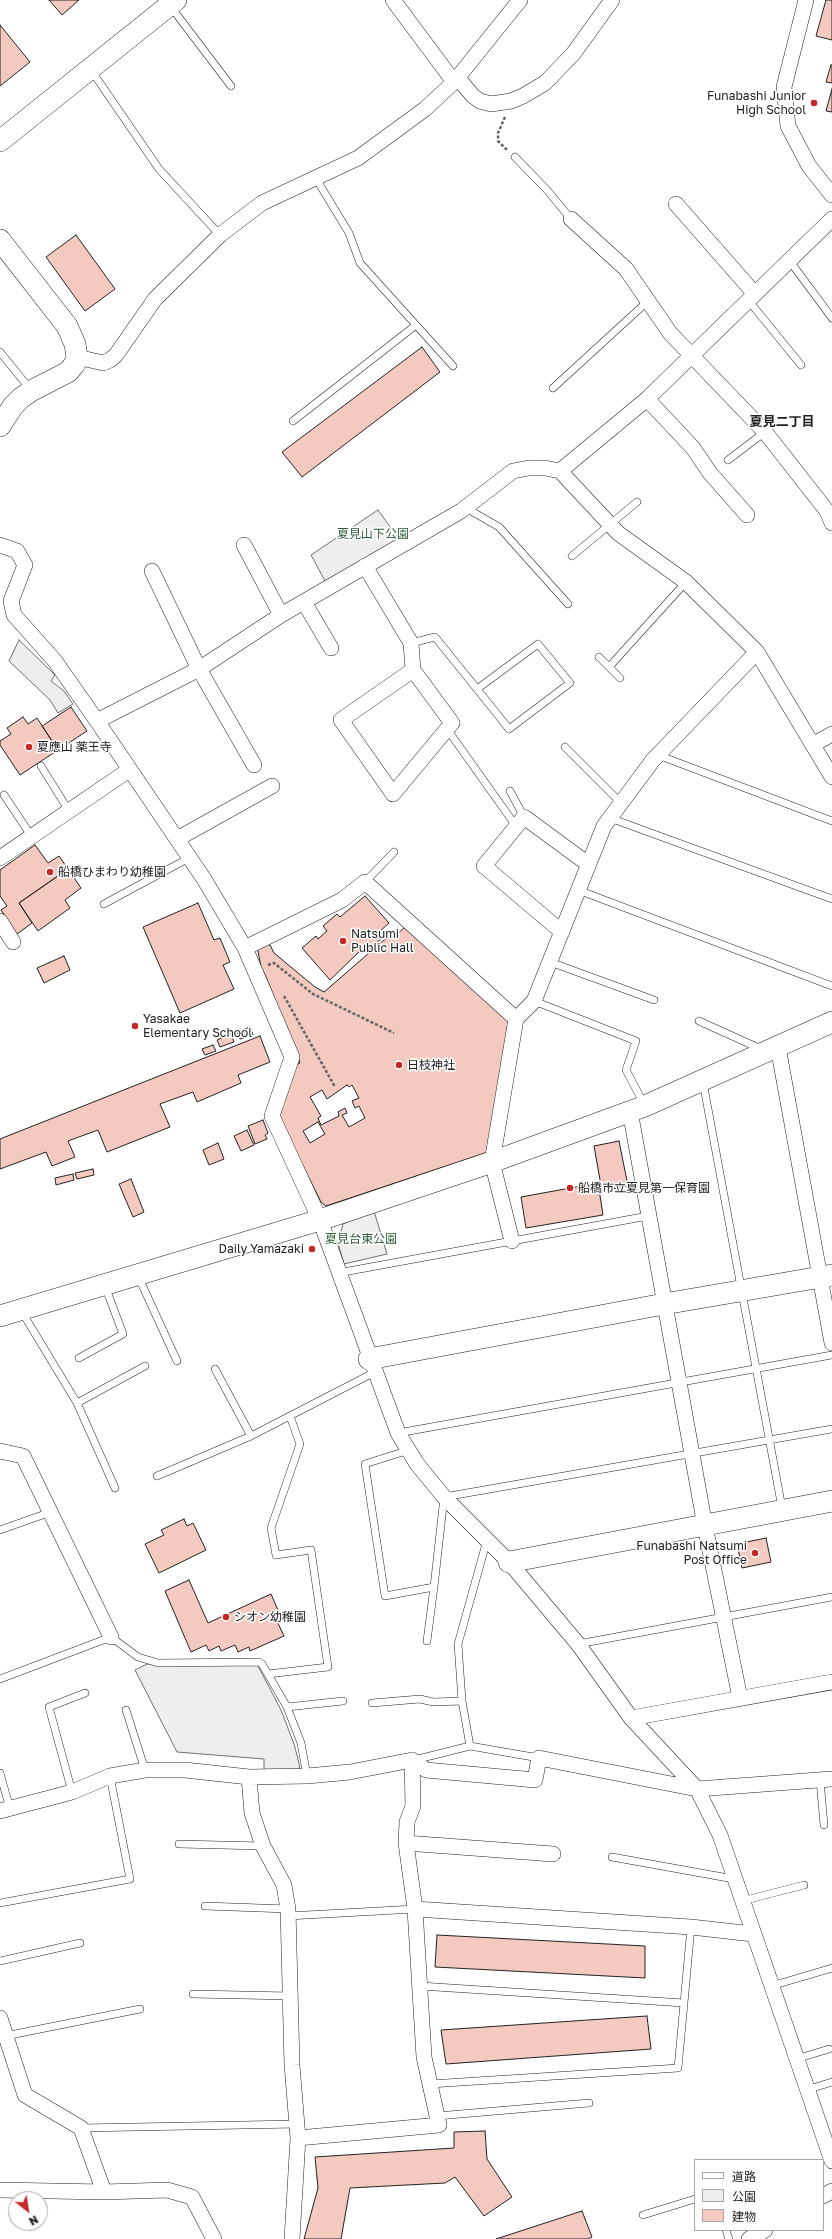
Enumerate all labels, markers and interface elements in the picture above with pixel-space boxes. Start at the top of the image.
place label: Funabashi Junior High School [707,89,806,117]
marker: Funabashi Junior High School [809,98,819,108]
district label: 夏見二丁目 [750,414,814,430]
park label: 夏見山下公園 [337,527,409,541]
place label: 夏應山 薬王寺 [37,740,112,754]
marker: 夏應山 薬王寺 [24,742,34,752]
place label: 船橋ひまわり幼稚園 [58,865,166,879]
marker: 船橋ひまわり幼稚園 [45,867,55,877]
place label: Natsumi Public Hall [351,927,414,955]
marker: Natsumi Public Hall [338,936,348,946]
place label: Yasakae Elementary School [143,1012,252,1040]
marker: Yasakae Elementary School [130,1021,140,1031]
place label: 日枝神社 [407,1058,455,1072]
marker: 日枝神社 [394,1060,404,1070]
place label: 船橋市立夏見第一保育園 [578,1181,710,1195]
marker: 船橋市立夏見第一保育園 [565,1183,575,1193]
park label: 夏見台東公園 [325,1232,397,1246]
place label: Daily Yamazaki [218,1242,304,1256]
marker: Daily Yamazaki [307,1244,317,1254]
place label: Funabashi Natsumi Post Office [636,1539,747,1567]
marker: Funabashi Natsumi Post Office [750,1548,760,1558]
place label: シオン幼稚園 [234,1610,306,1624]
marker: シオン幼稚園 [221,1612,231,1622]
legend [694,2159,824,2231]
text: 道路 [732,2169,756,2184]
text: 公園 [732,2189,756,2204]
north arrow [8,2191,48,2231]
text: 建物 [732,2209,756,2224]
text: N [27,2213,41,2229]

